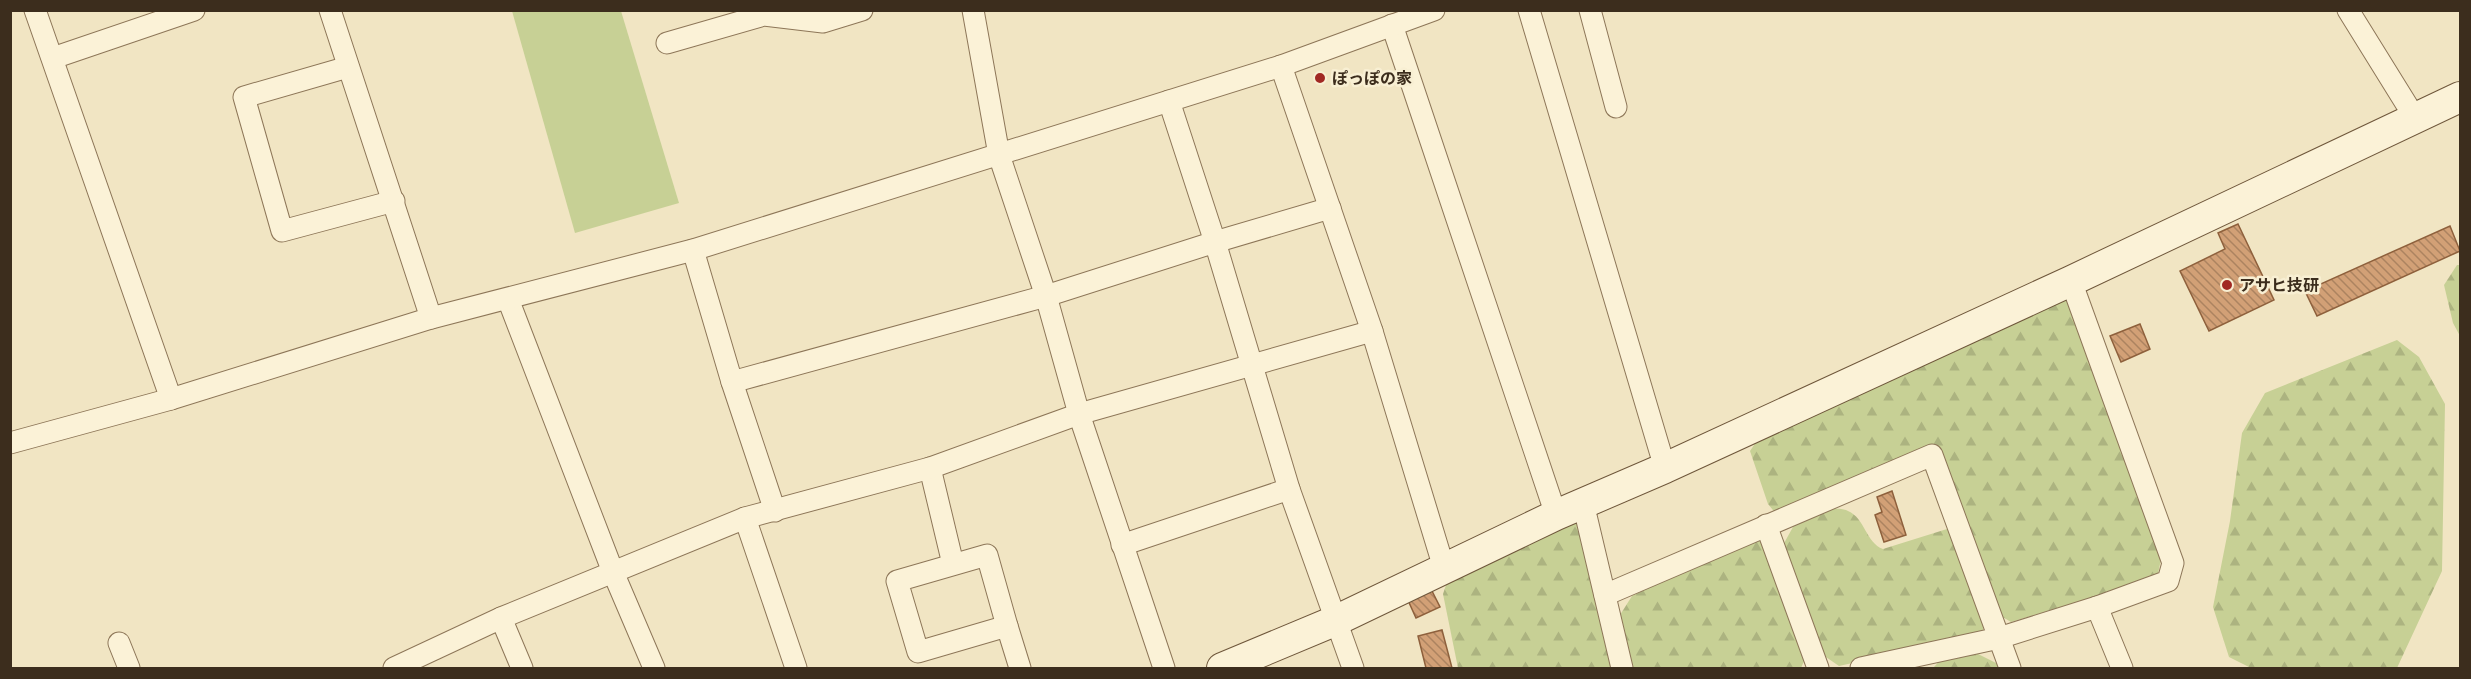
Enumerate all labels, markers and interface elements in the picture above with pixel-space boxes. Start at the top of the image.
place label: ぽっぽの家 [1332,65,1412,89]
marker: ぽっぽの家 [1313,71,1327,85]
place label: アサヒ技研 [2239,272,2319,296]
marker: アサヒ技研 [2220,278,2234,292]

